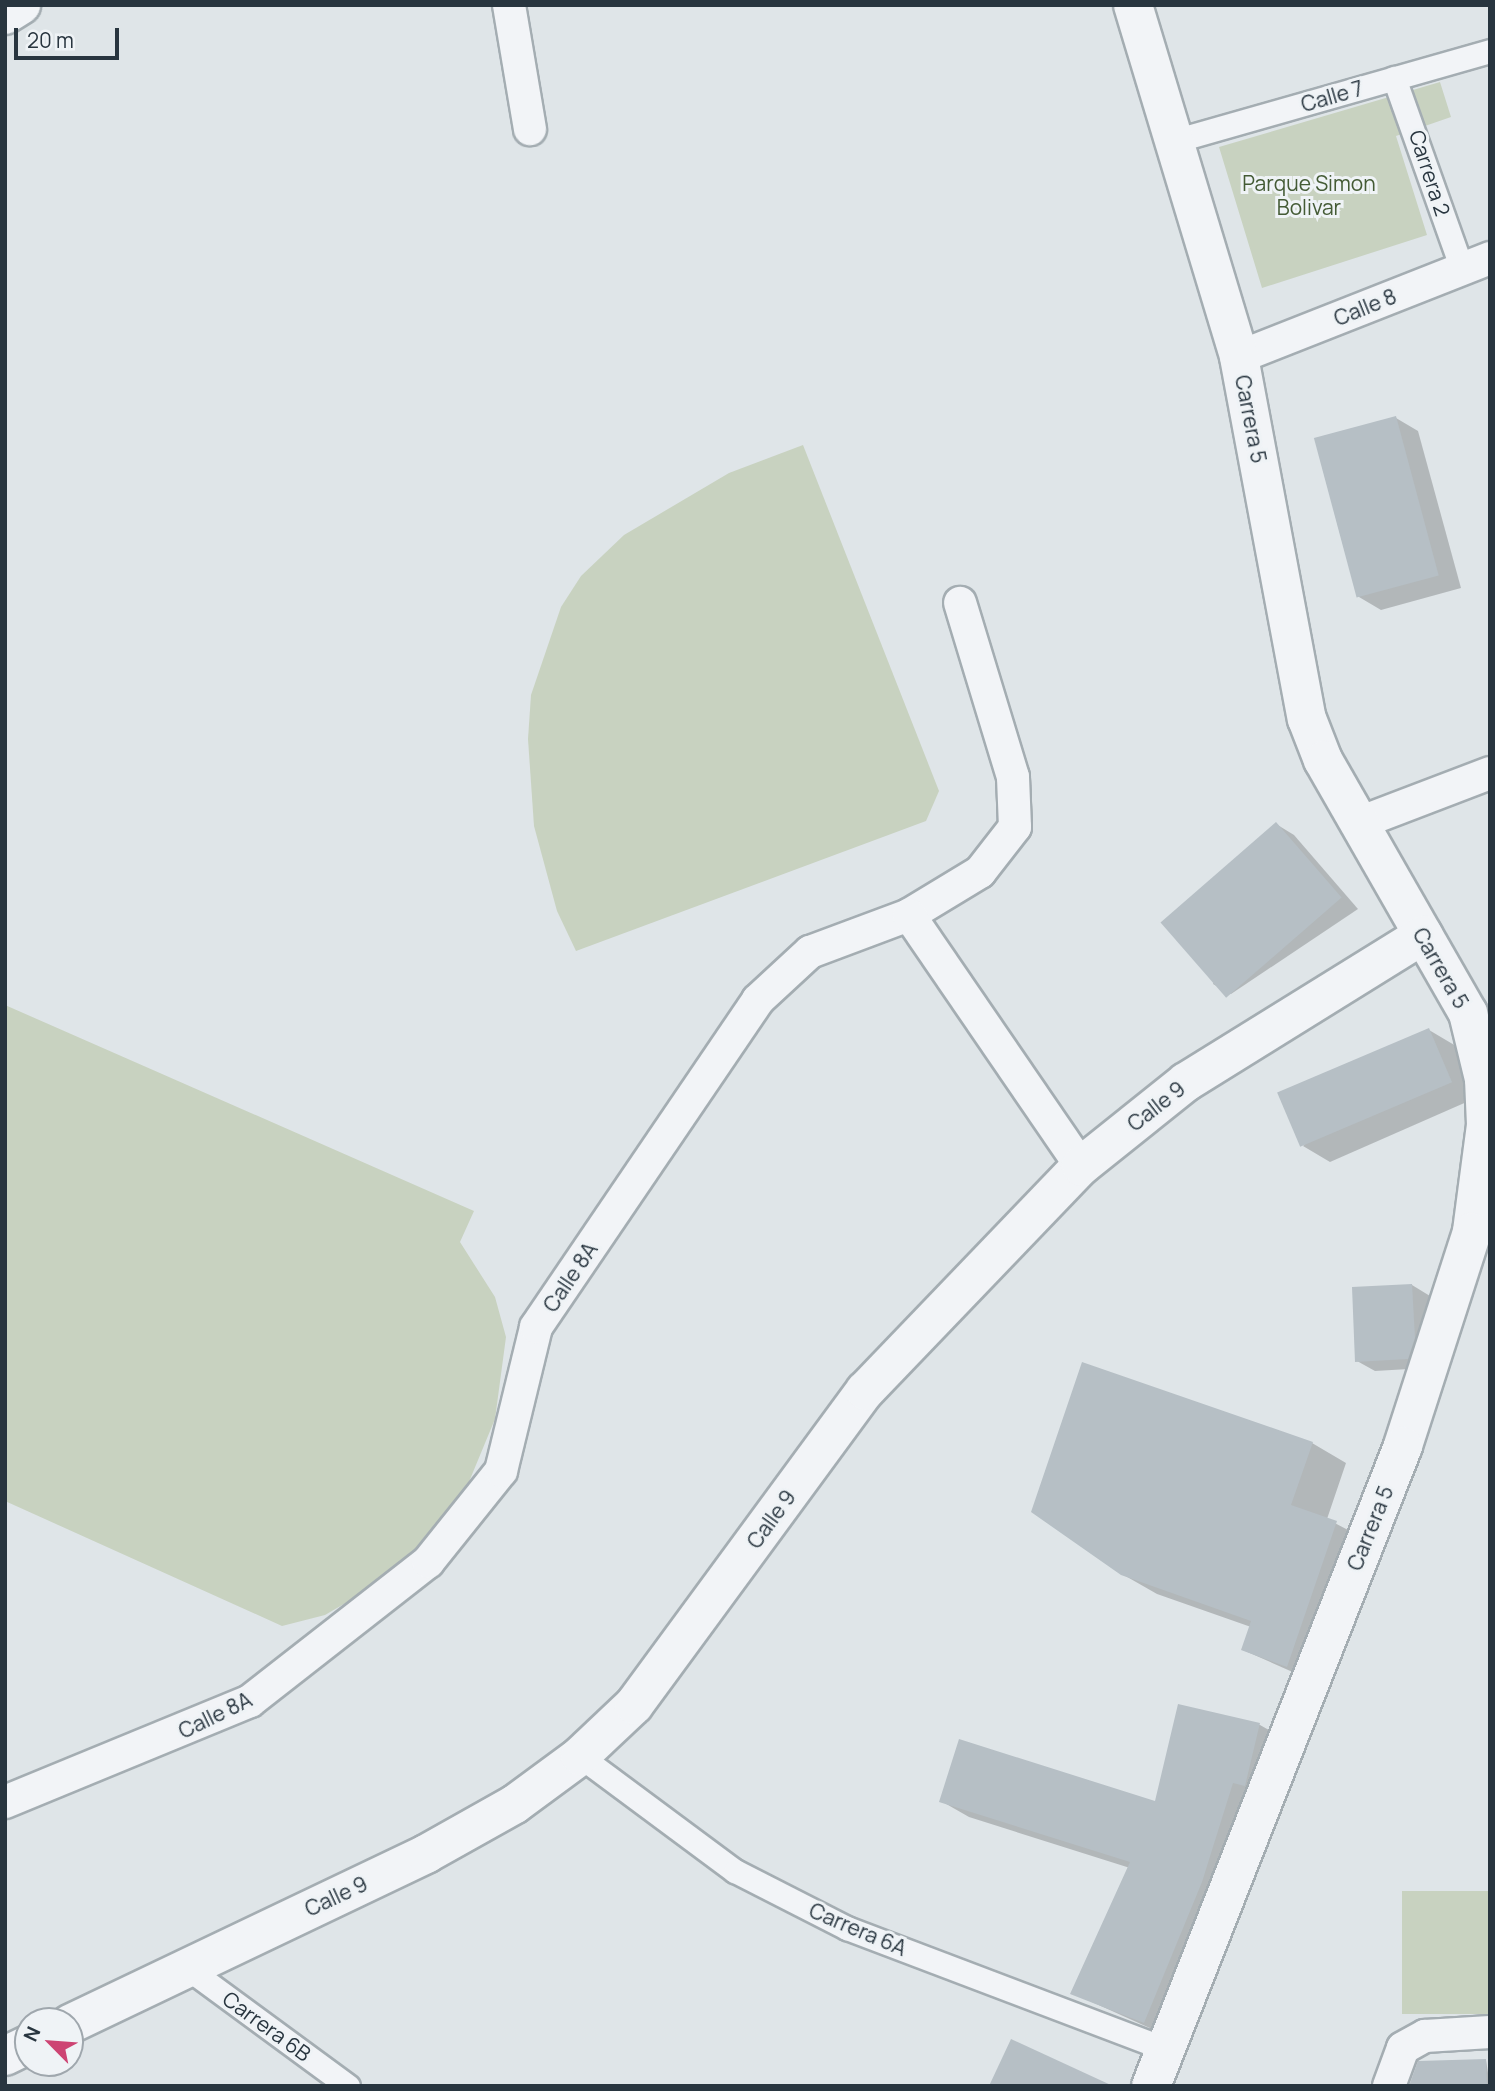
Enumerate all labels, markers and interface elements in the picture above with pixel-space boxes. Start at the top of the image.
scale bar [18,14,122,58]
text: 20 m [27,26,74,54]
street label: Calle 7 [1298,75,1366,117]
street label: Carrera 2 [1404,127,1456,219]
park label: Parque Simon Bolivar [1242,170,1376,220]
street label: Calle 8 [1330,283,1400,331]
street label: Carrera 5 [1230,373,1272,465]
street label: Carrera 5 [1408,923,1474,1013]
street label: Calle 9 [1122,1076,1190,1136]
street label: Calle 8A [538,1237,602,1317]
street label: Carrera 5 [1342,1482,1398,1574]
street label: Calle 9 [741,1485,801,1553]
street label: Calle 8A [174,1686,256,1744]
street label: Calle 9 [301,1871,371,1921]
street label: Carrera 6A [806,1897,910,1961]
street label: Carrera 6B [218,1986,316,2066]
north arrow [14,2007,84,2077]
text: N [17,2022,46,2046]

